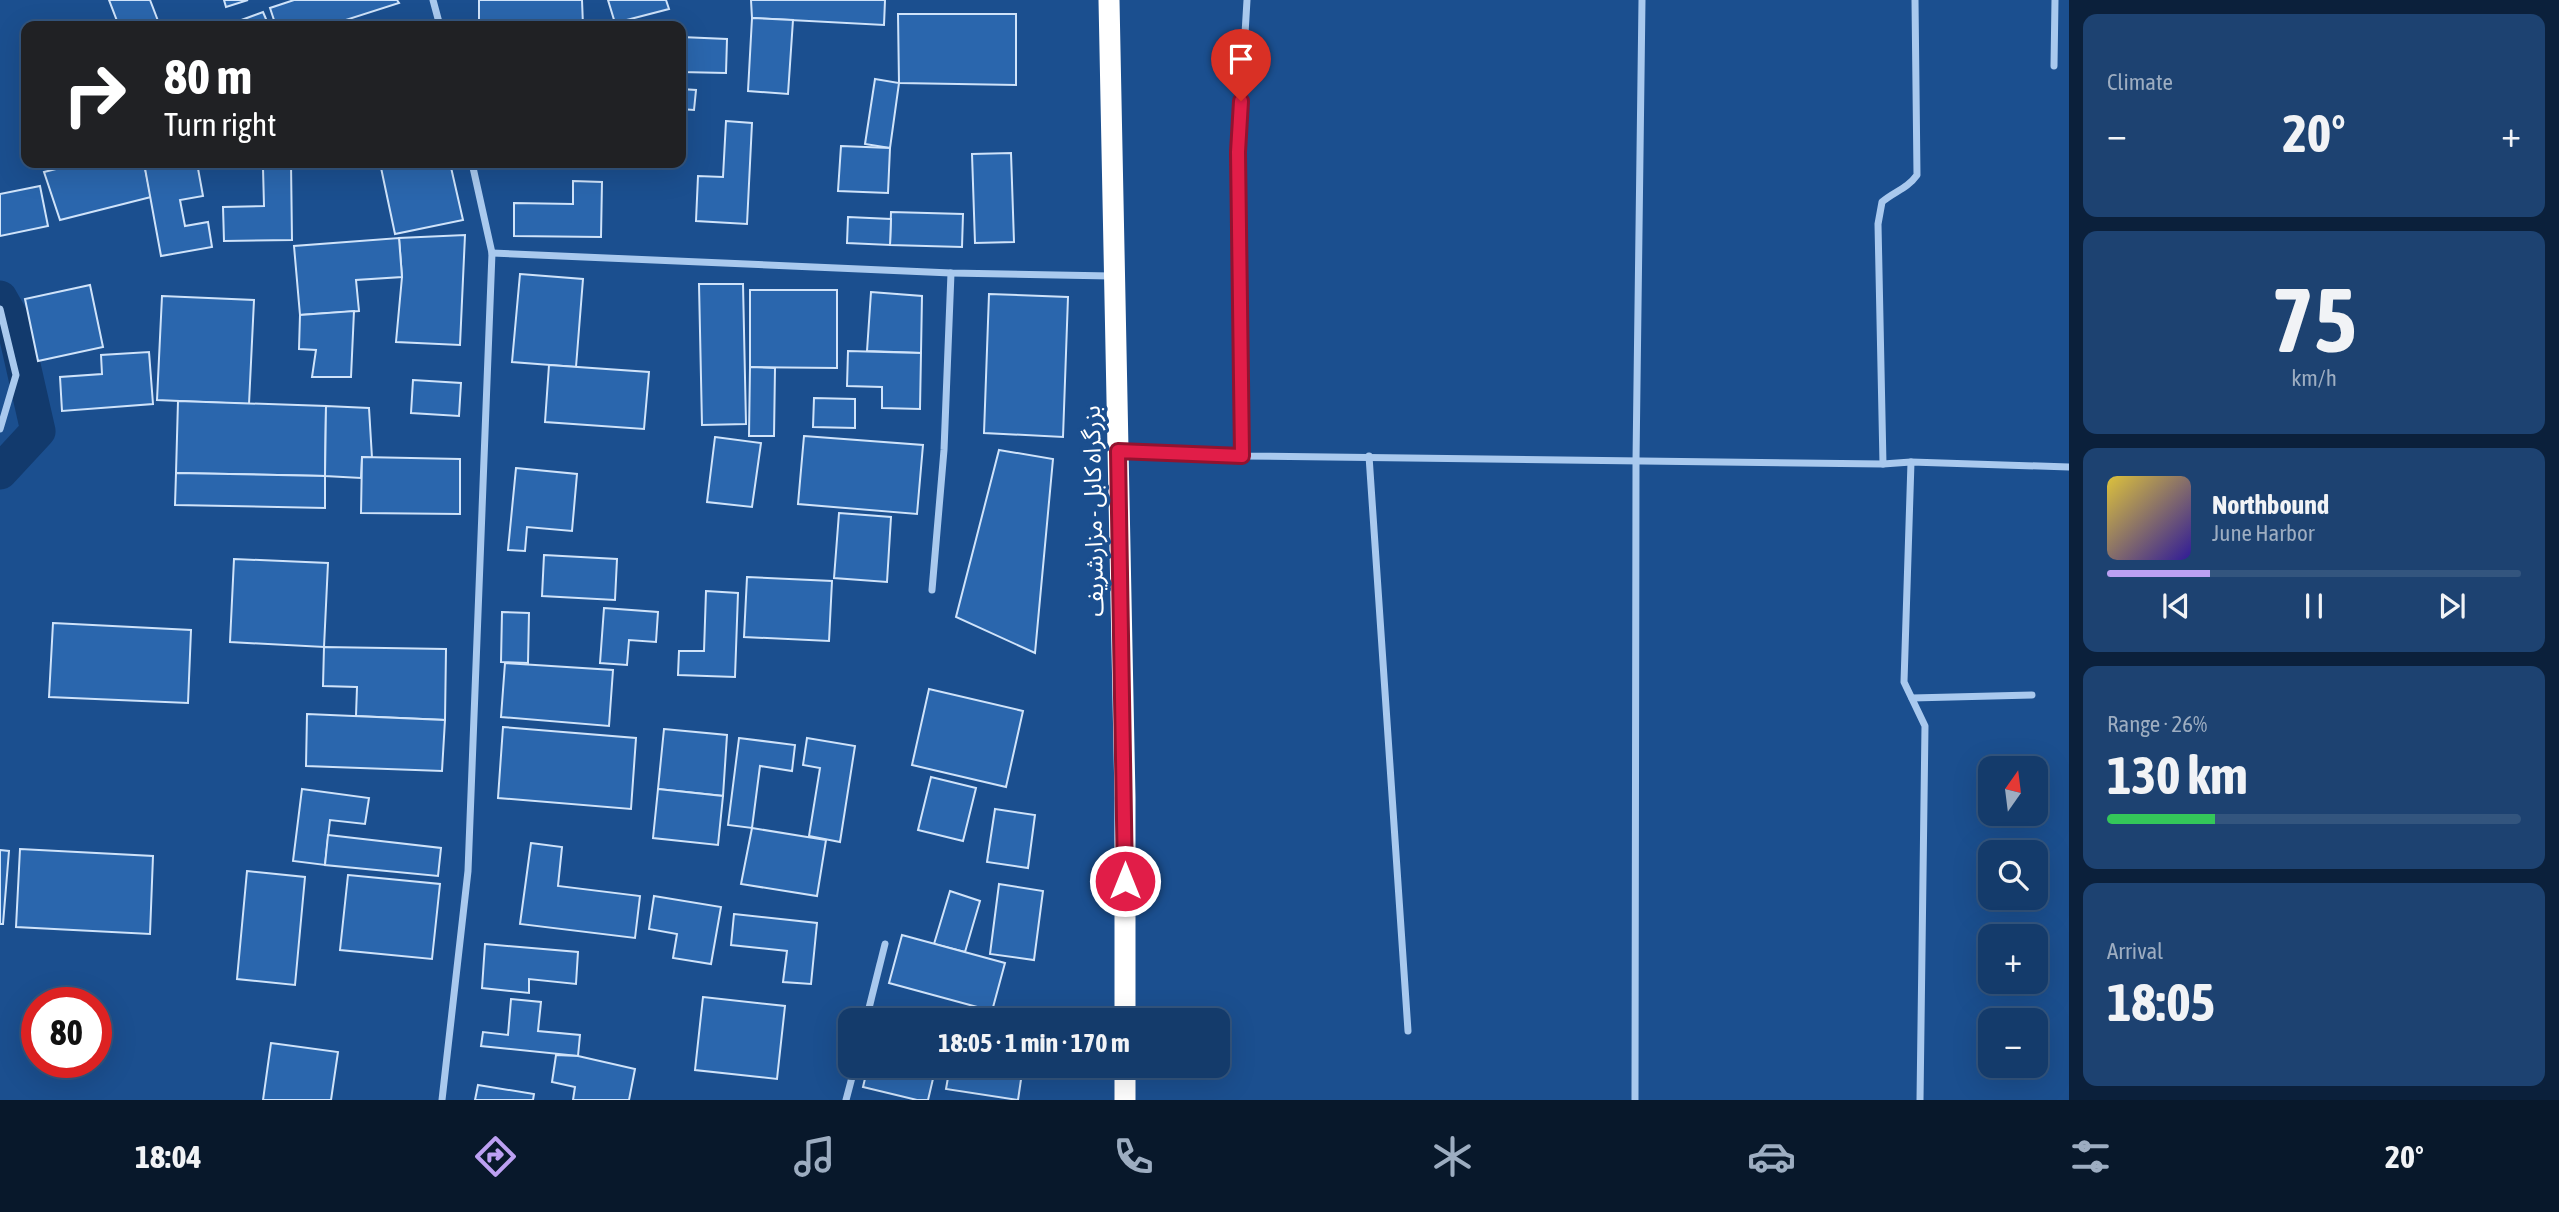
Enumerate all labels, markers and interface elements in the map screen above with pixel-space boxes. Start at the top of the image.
pin [1211,29,1271,101]
icon: arrive [1222,40,1260,78]
text: 80 m [164,48,252,104]
icon: right [49,49,140,140]
text: Climate [2107,69,2173,95]
text: 20° [2282,103,2346,163]
text: Turn right [164,106,277,143]
text: − [2107,112,2127,155]
text: + [2501,112,2521,155]
text: 75 [2271,267,2357,371]
text: km/h [2291,365,2337,391]
street label: بزرگراه کابل - مزارشریف [1078,405,1109,617]
text: Northbound [2212,490,2329,520]
text: June Harbor [2212,520,2315,546]
icon: previous [2157,587,2195,625]
icon: pause [2295,587,2333,625]
icon: next [2433,587,2471,625]
text: Range · 26% [2107,711,2207,737]
text: 130 km [2107,745,2248,805]
north arrow [1978,756,2048,826]
map controls [1978,756,2048,1078]
button: search [1978,840,2048,910]
position arrow [1088,844,1162,918]
button: + [1978,924,2048,994]
text: Arrival [2107,938,2163,964]
text: 18:05 [2107,972,2215,1032]
speed limit sign: 80 [21,987,112,1078]
button: − [1978,1008,2048,1078]
text: 18:05 · 1 min · 170 m [938,1028,1130,1058]
icon: directions [471,1132,520,1181]
icon: music [790,1132,839,1181]
icon: phone [1109,1132,1158,1181]
icon: climate [1428,1132,1477,1181]
icon: car [1747,1132,1796,1181]
icon: filters [2066,1132,2115,1181]
text: 18:04 [135,1138,201,1175]
text: 20° [2385,1138,2424,1175]

